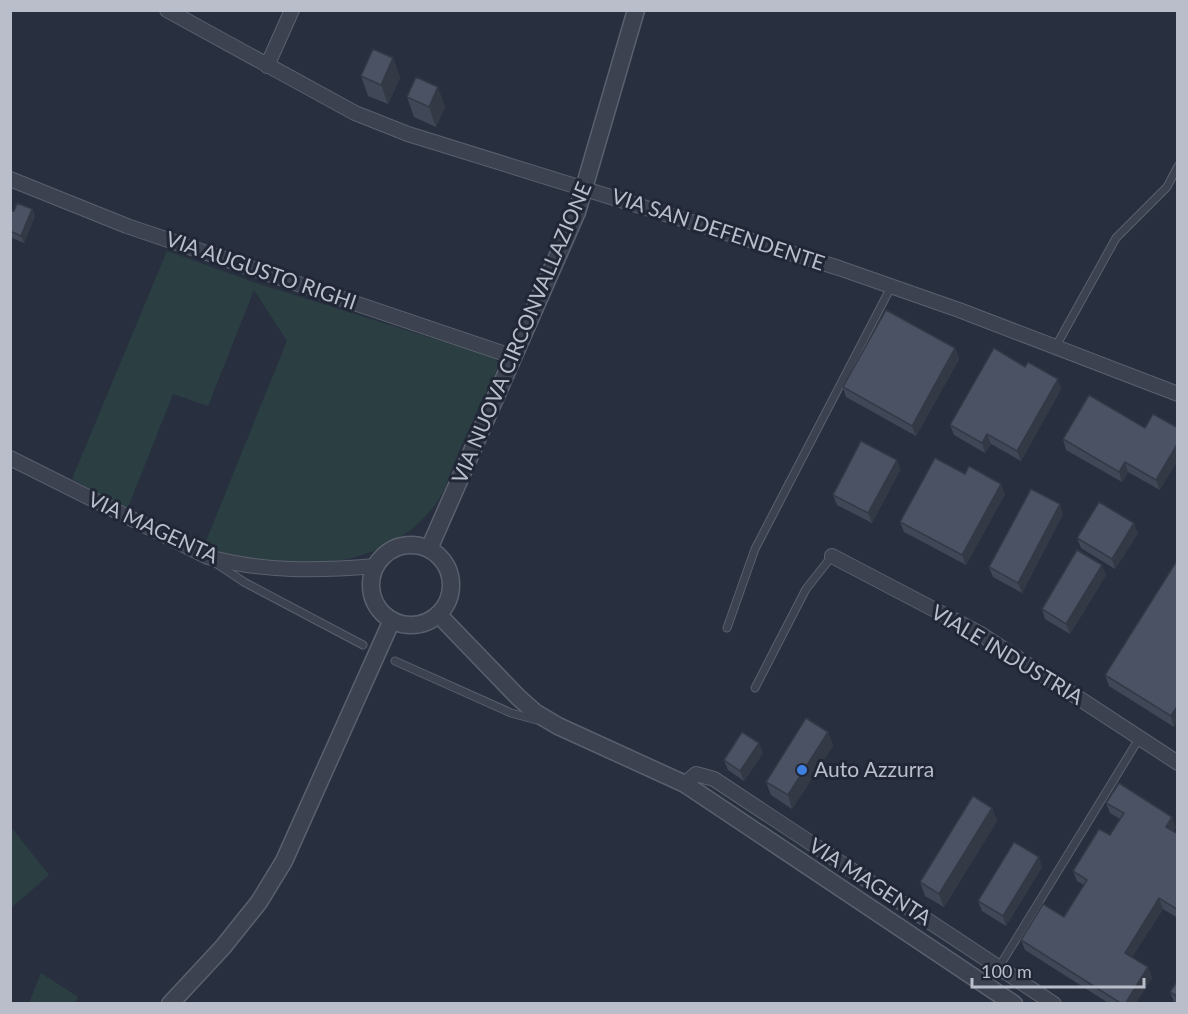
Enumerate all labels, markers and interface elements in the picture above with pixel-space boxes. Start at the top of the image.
street label: VIA NUOVA CIRCONVALLAZIONE [446,178,596,487]
street label: VIA SAN DEFENDENTE [609,182,828,275]
street label: VIA AUGUSTO RIGHI [163,225,360,314]
street label: VIA MAGENTA [84,486,224,568]
street label: VIALE INDUSTRIA [927,598,1089,709]
place label: Auto Azzurra [814,756,934,781]
marker: Auto Azzurra [795,763,809,777]
street label: VIA MAGENTA [805,832,937,930]
scale bar [972,951,1144,989]
text: 100 m [981,960,1032,982]

